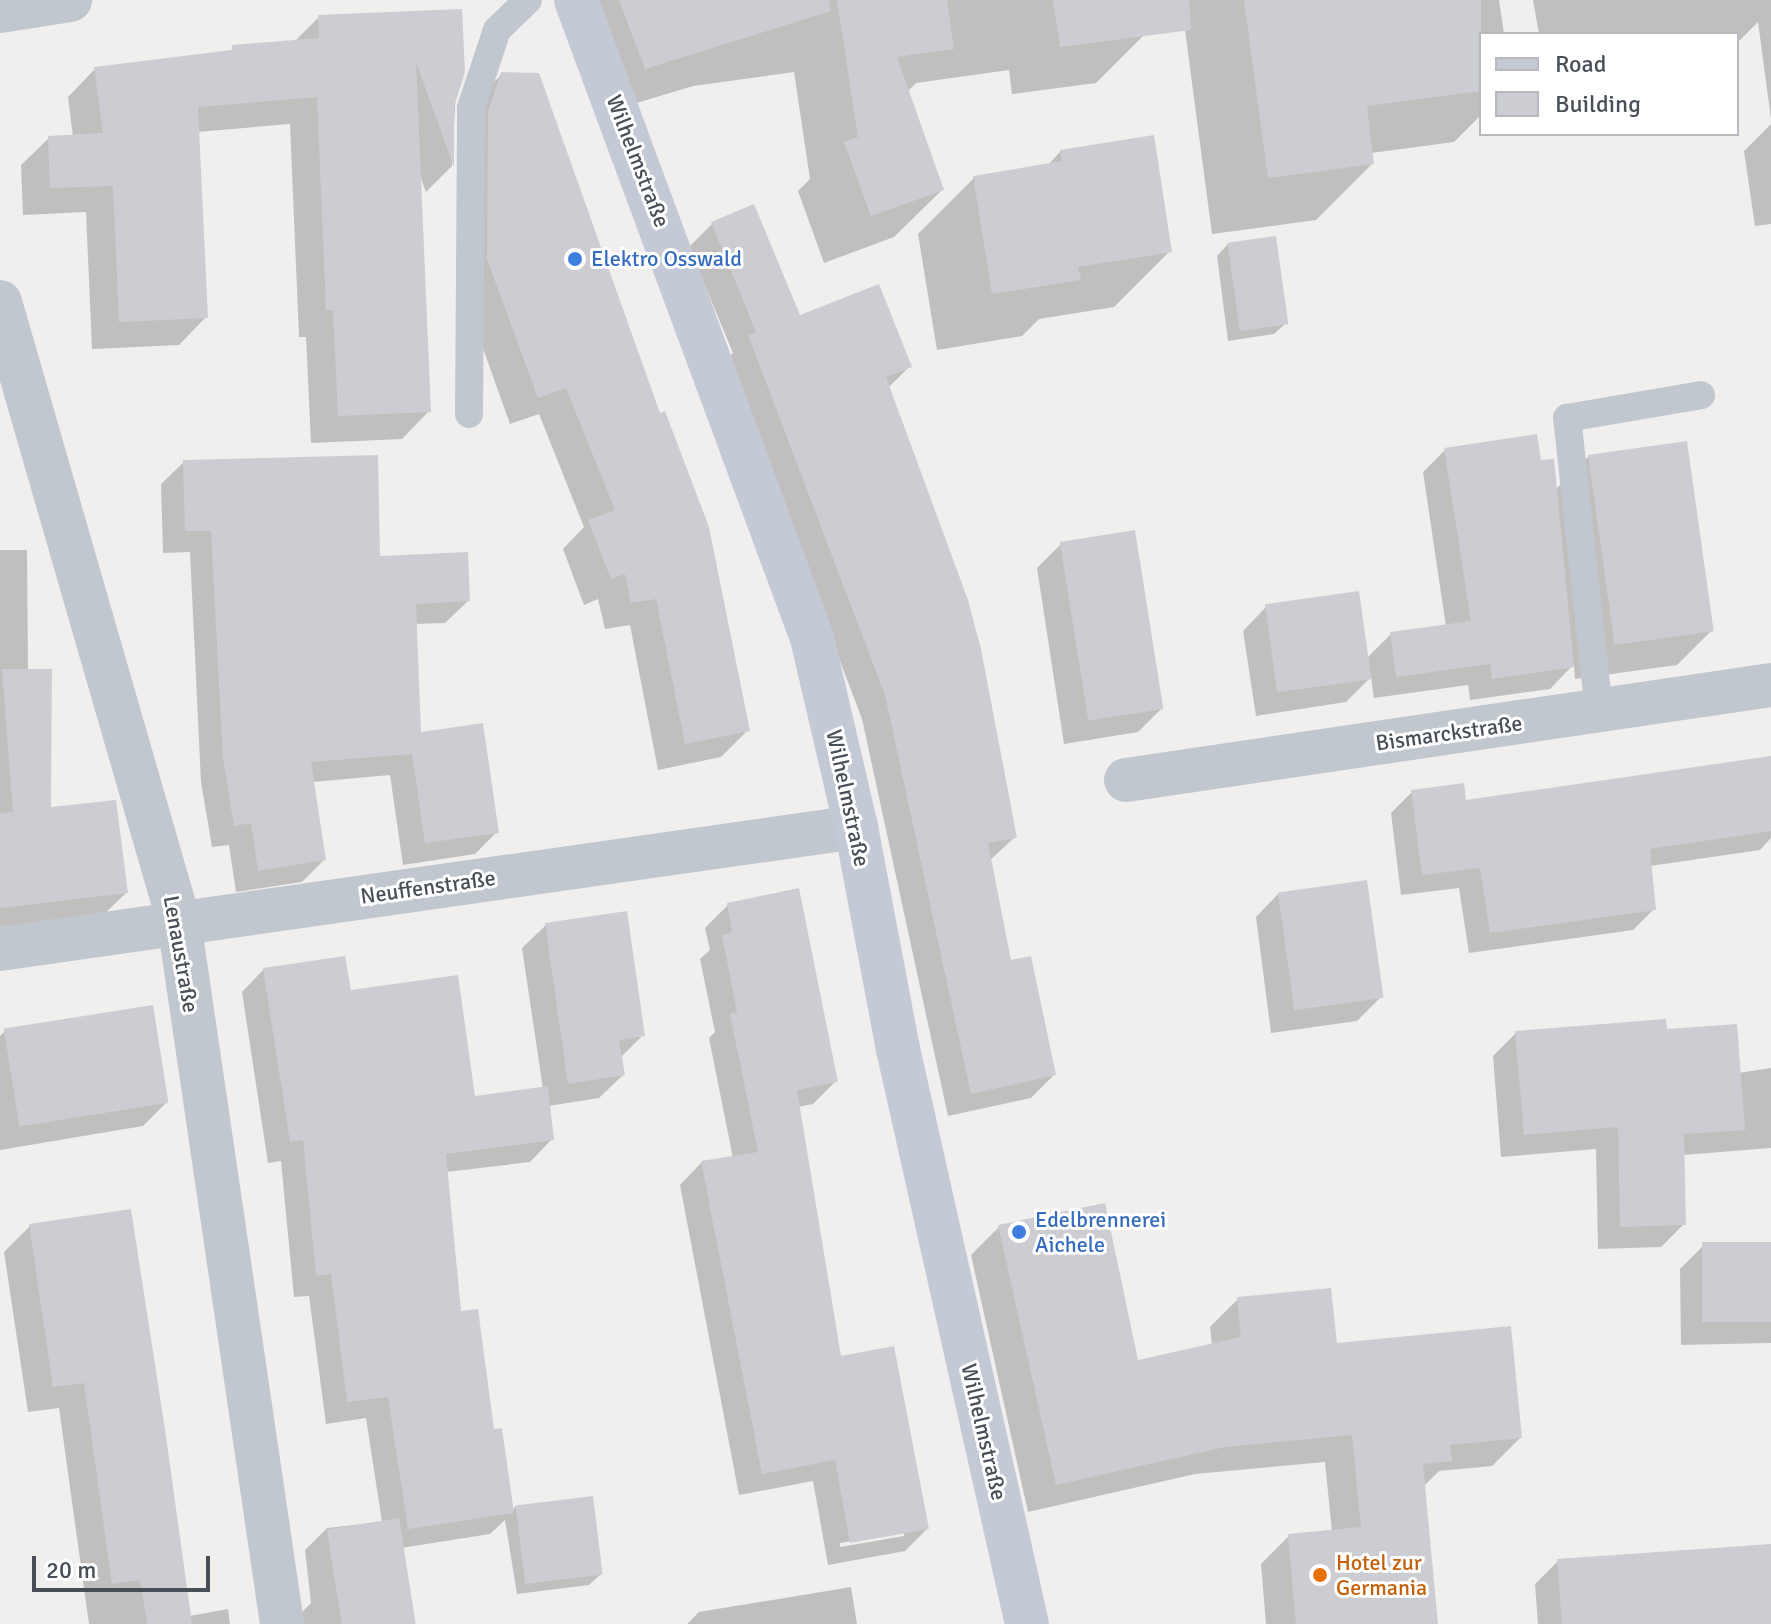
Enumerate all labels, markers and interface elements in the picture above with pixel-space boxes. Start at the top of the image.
legend [1479,32,1739,136]
text: Road [1555,49,1606,79]
text: Building [1555,89,1641,119]
street label: Wilhelmstraße [601,91,675,231]
place label: Elektro Osswald [591,246,742,272]
marker: Elektro Osswald [566,250,584,268]
street label: Bismarckstraße [1374,710,1524,756]
street label: Wilhelmstraße [821,727,875,869]
street label: Neuffenstraße [359,864,497,910]
street label: Lenaustraße [158,893,204,1015]
place label: Edelbrennerei Aichele [1035,1206,1166,1258]
marker: Edelbrennerei Aichele [1010,1223,1028,1241]
street label: Wilhelmstraße [955,1361,1013,1503]
scale bar [36,1540,214,1590]
place label: Hotel zur Germania [1336,1549,1427,1600]
text: 20 m [46,1555,96,1585]
marker: Hotel zur Germania [1311,1566,1329,1584]

